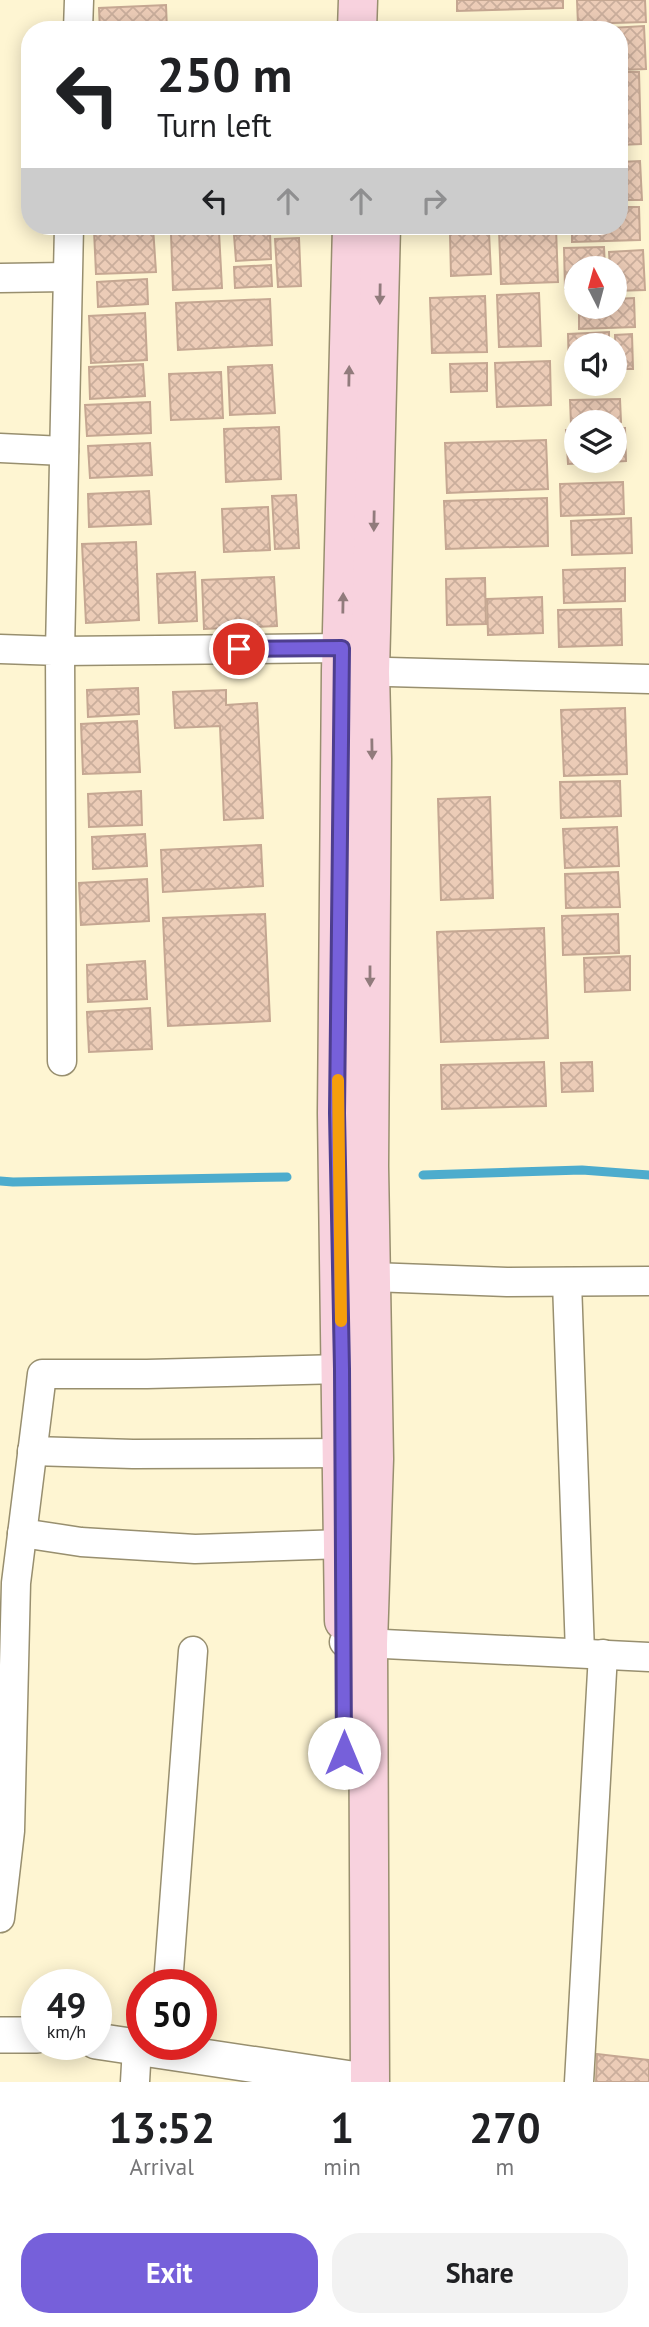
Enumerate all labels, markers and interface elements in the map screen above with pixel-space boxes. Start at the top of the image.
text: 250 m [157,42,292,106]
icon: left [42,49,133,140]
text: Turn left [157,104,272,146]
icon: left [196,182,234,220]
icon: ahead [269,182,307,220]
icon: ahead [342,182,380,220]
icon: right [415,182,453,220]
north arrow [564,256,626,318]
map controls [564,256,627,473]
one-way arrow [374,283,386,305]
button: sound [564,333,627,396]
one-way arrow [343,365,354,387]
button: layers [564,410,627,473]
one-way arrow [368,511,379,533]
one-way arrow [337,592,348,614]
pin [209,619,269,679]
icon: arrive [220,630,258,668]
one-way arrow [366,738,378,760]
one-way arrow [364,966,376,988]
position arrow [307,1716,381,1790]
speed limit sign: 50 [126,1969,217,2060]
text: 49 [47,1982,86,2028]
text: km/h [47,2020,86,2043]
text: 13:52 [108,2100,215,2155]
text: 1 [330,2100,354,2155]
text: 270 [469,2100,541,2155]
text: Arrival [129,2152,194,2181]
text: min [323,2152,361,2181]
text: m [496,2152,514,2181]
button: Exit [21,2233,318,2313]
button: Share [332,2233,628,2313]

